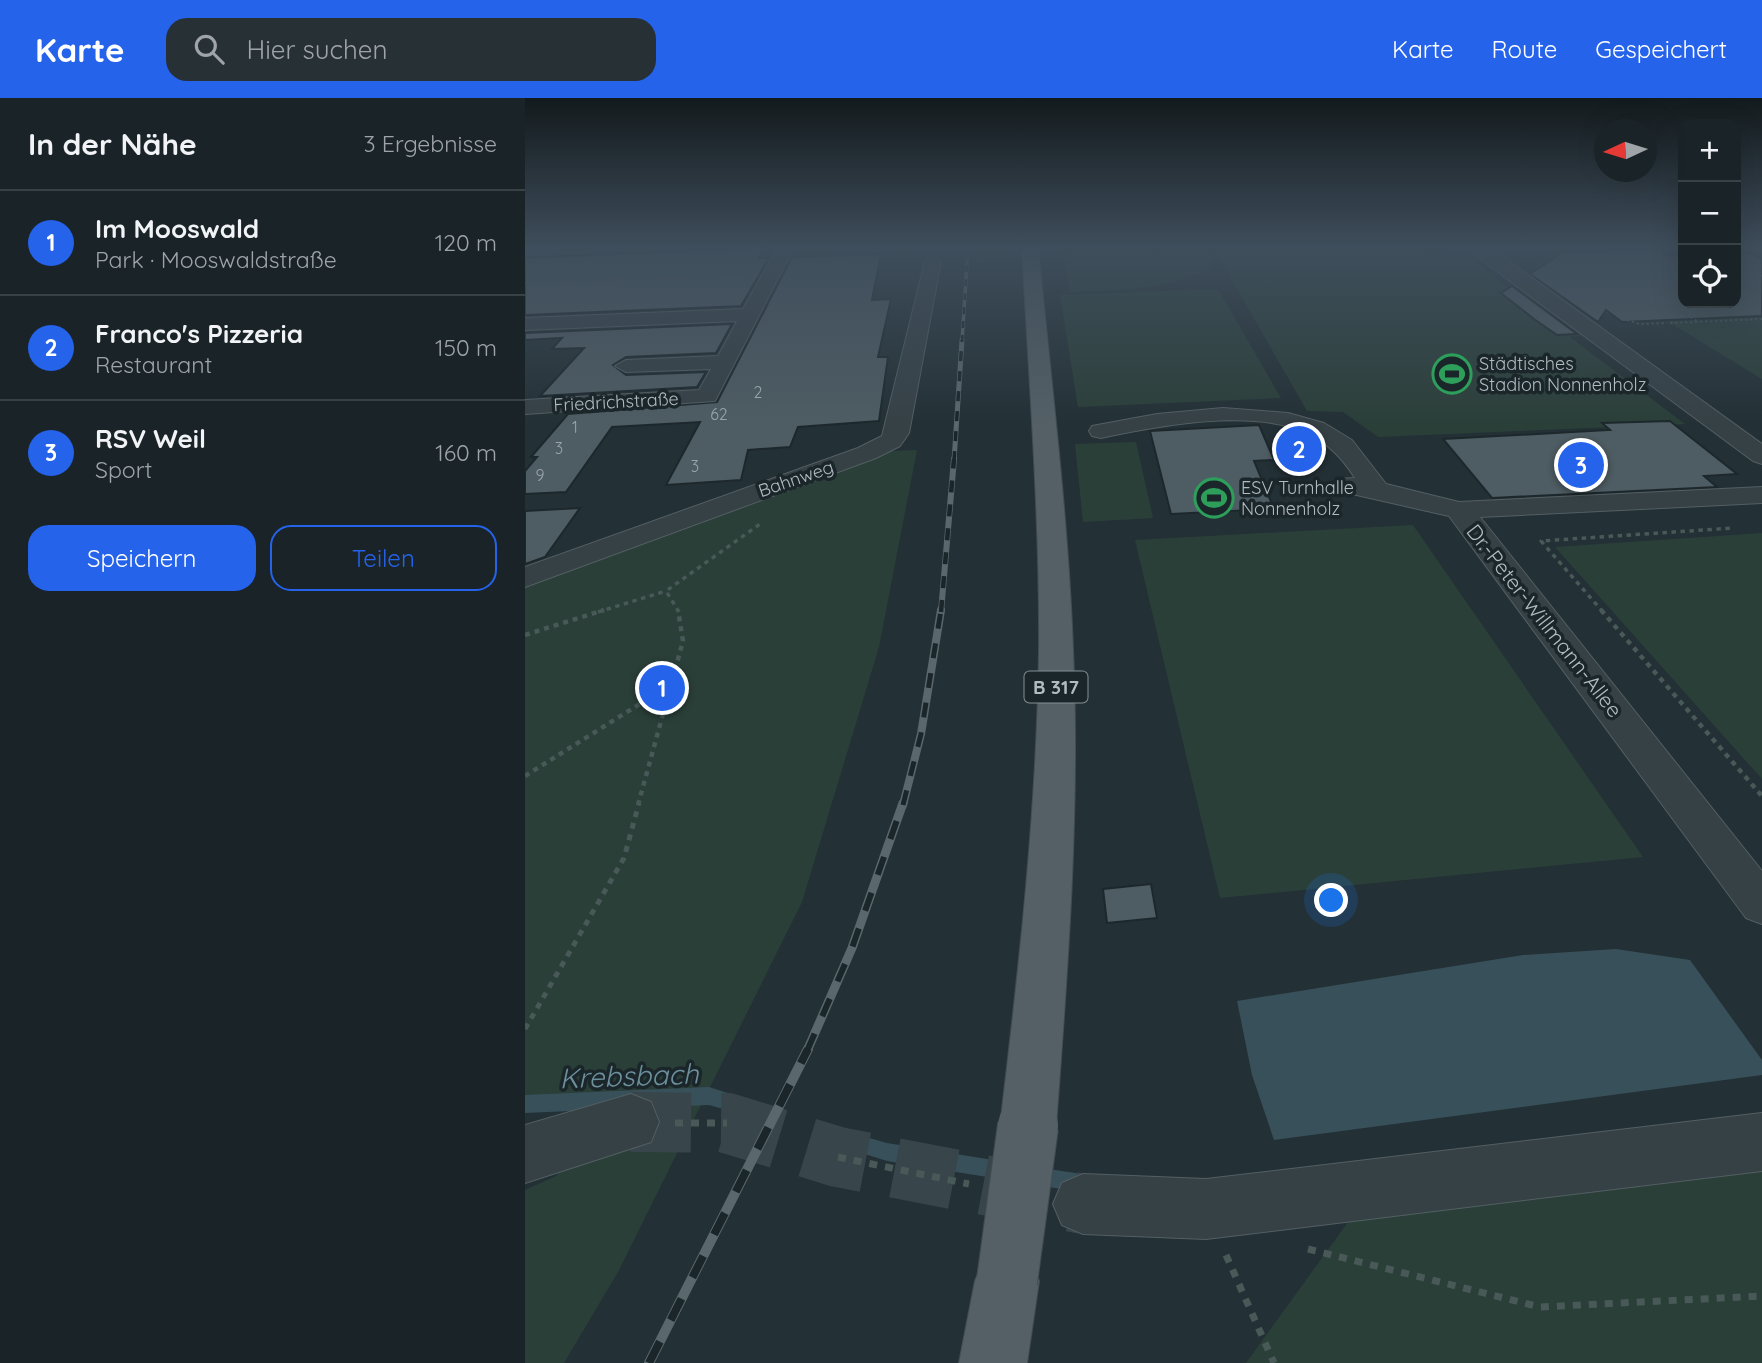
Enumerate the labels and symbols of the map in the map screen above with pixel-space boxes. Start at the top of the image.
north arrow [1594,119,1657,182]
place label: Städtisches Stadion Nonnenholz [1479,352,1646,396]
sports icon: Städtisches Stadion Nonnenholz [1431,353,1473,395]
house number: 2 [754,382,763,402]
street label: Friedrichstraße [553,387,679,416]
house number: 62 [710,404,728,424]
house number: 1 [572,417,578,437]
pin: 2 [1276,423,1322,475]
house number: 3 [555,438,563,458]
pin: 3 [1558,439,1604,491]
street label: Bahnweg [755,455,837,502]
house number: 3 [691,456,699,476]
house number: 9 [536,465,545,485]
place label: ESV Turnhalle Nonnenholz [1241,476,1354,520]
sports icon: ESV Turnhalle Nonnenholz [1193,477,1235,519]
street label: Dr.-Peter-Willmann-Allee [1461,519,1628,722]
pin: 1 [639,662,685,714]
road number: B 317 [1025,672,1087,702]
your location [1314,883,1348,917]
water label: Krebsbach [559,1056,700,1095]

